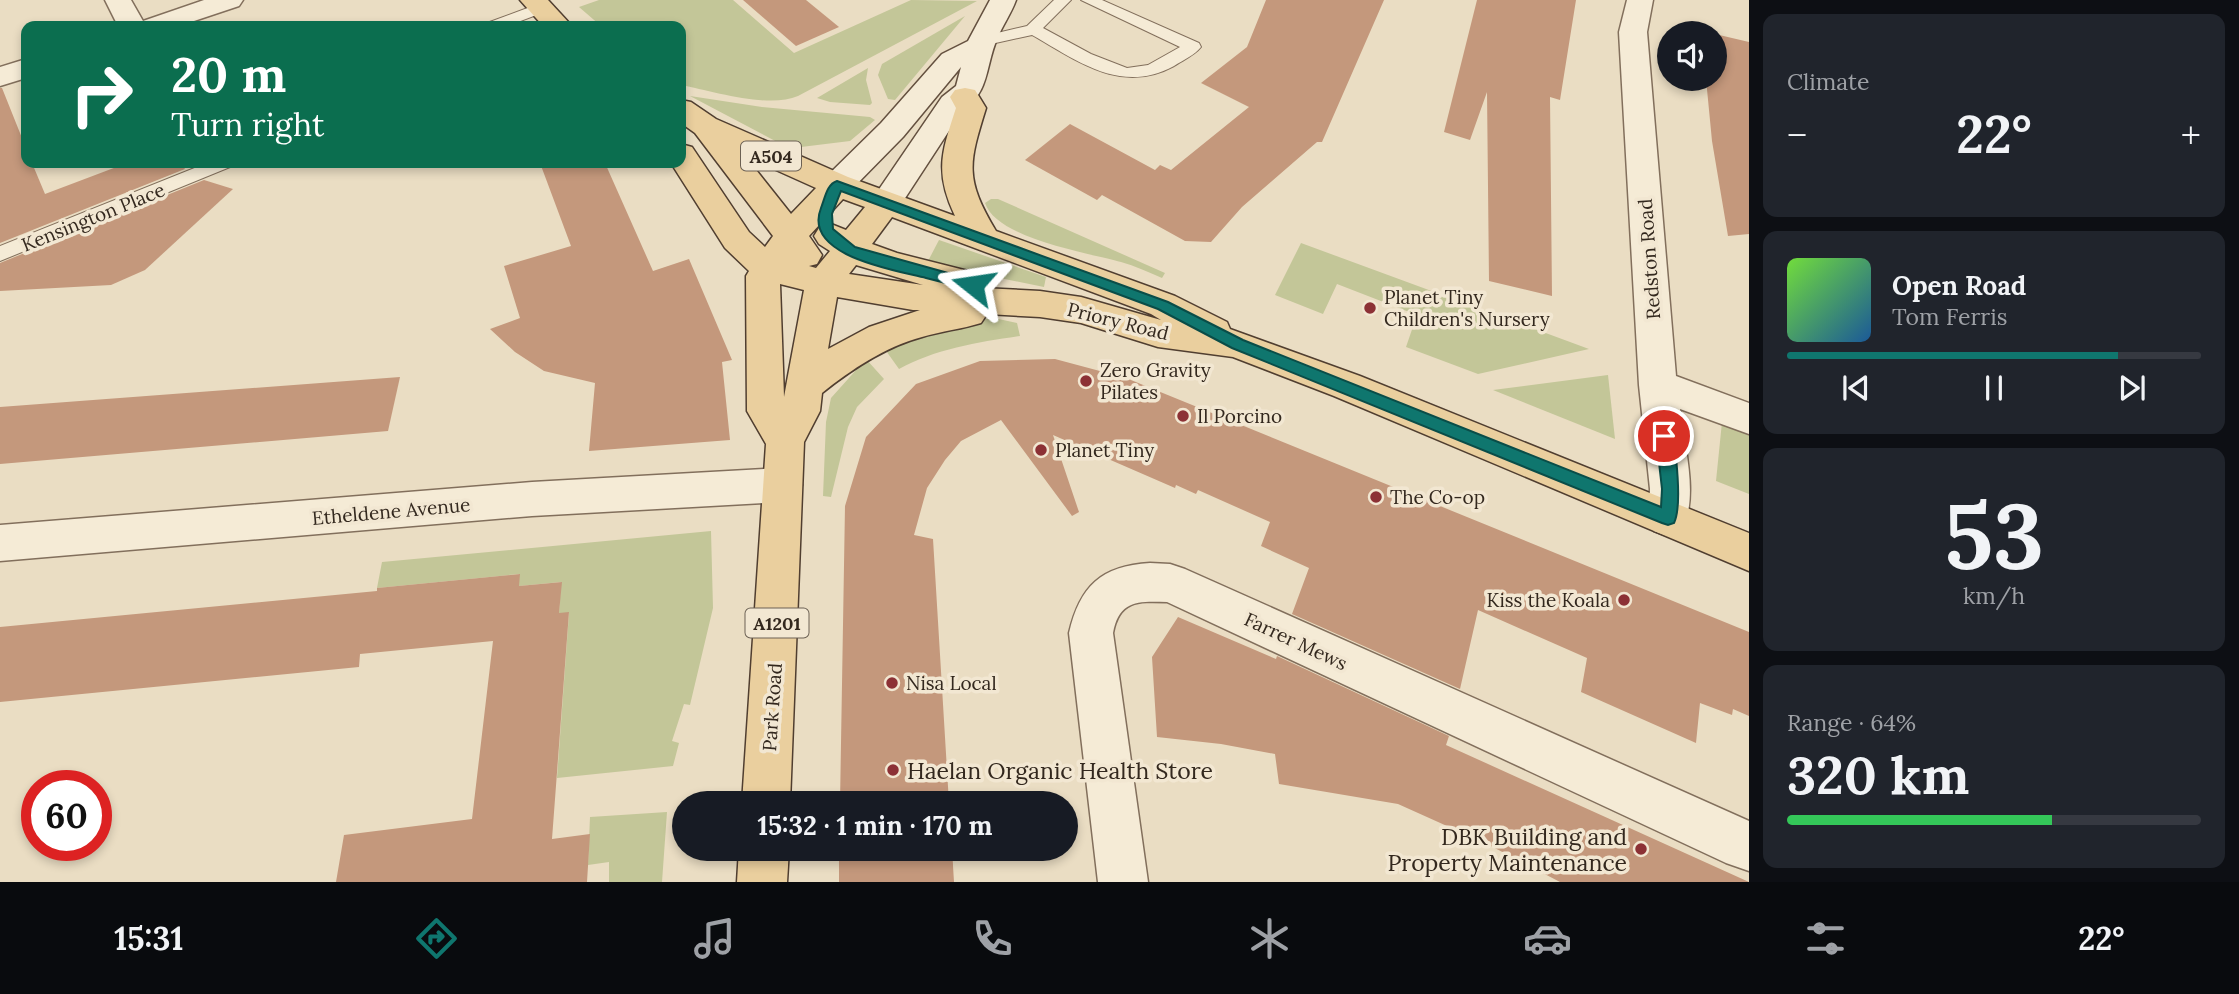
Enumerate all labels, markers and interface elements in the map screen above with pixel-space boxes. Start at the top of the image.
map controls [1657,21,1727,91]
button: sound [1657,21,1727,91]
text: 20 m [171,43,286,105]
icon: right [56,49,147,140]
text: Climate [1787,67,1869,96]
text: 22° [1956,101,2032,167]
text: Turn right [171,104,324,145]
text: − [1787,111,1807,159]
text: + [2181,111,2201,159]
road number: A504 [741,141,801,170]
street label: Kensington Place [18,177,168,257]
street label: Redston Road [1633,198,1665,320]
position arrow [936,248,1010,322]
text: Open Road [1892,269,2026,302]
place label: Planet Tiny Children's Nursery [1384,285,1550,331]
street label: Priory Road [1065,297,1171,345]
marker: Planet Tiny Children's Nursery [1362,300,1378,316]
text: Tom Ferris [1892,302,2007,331]
place label: Zero Gravity Pilates [1100,358,1211,404]
icon: previous [1837,369,1875,407]
icon: pause [1975,369,2013,407]
icon: next [2113,369,2151,407]
marker: Zero Gravity Pilates [1078,373,1094,389]
place label: Il Porcino [1197,404,1282,428]
pin [1634,406,1694,466]
marker: Il Porcino [1175,408,1191,424]
icon: arrive [1645,417,1683,455]
place label: Planet Tiny [1055,438,1154,462]
marker: Planet Tiny [1033,442,1049,458]
text: 53 [1944,477,2044,594]
place label: The Co-op [1390,485,1485,509]
marker: The Co-op [1368,489,1384,505]
street label: Etheldene Avenue [311,492,471,530]
text: km/h [1963,581,2025,610]
place label: Kiss the Koala [1486,588,1610,612]
marker: Kiss the Koala [1616,592,1632,608]
street label: Farrer Mews [1241,607,1351,675]
road number: A1201 [746,608,808,638]
street label: Park Road [757,662,787,752]
place label: Nisa Local [906,671,997,695]
marker: Nisa Local [884,675,900,691]
text: Range · 64% [1787,708,1916,737]
text: 320 km [1787,742,1969,808]
place label: Haelan Organic Health Store [907,756,1213,785]
marker: Haelan Organic Health Store [885,762,901,778]
speed limit sign: 60 [21,770,112,861]
text: 15:32 · 1 min · 170 m [757,809,993,842]
place label: DBK Building and Property Maintenance [1387,822,1627,877]
marker: DBK Building and Property Maintenance [1633,841,1649,857]
icon: directions [412,914,461,963]
icon: music [690,914,739,963]
icon: phone [968,914,1017,963]
icon: climate [1245,914,1294,963]
icon: car [1523,914,1572,963]
icon: filters [1801,914,1850,963]
text: 15:31 [114,918,184,959]
text: 22° [2078,918,2125,959]

